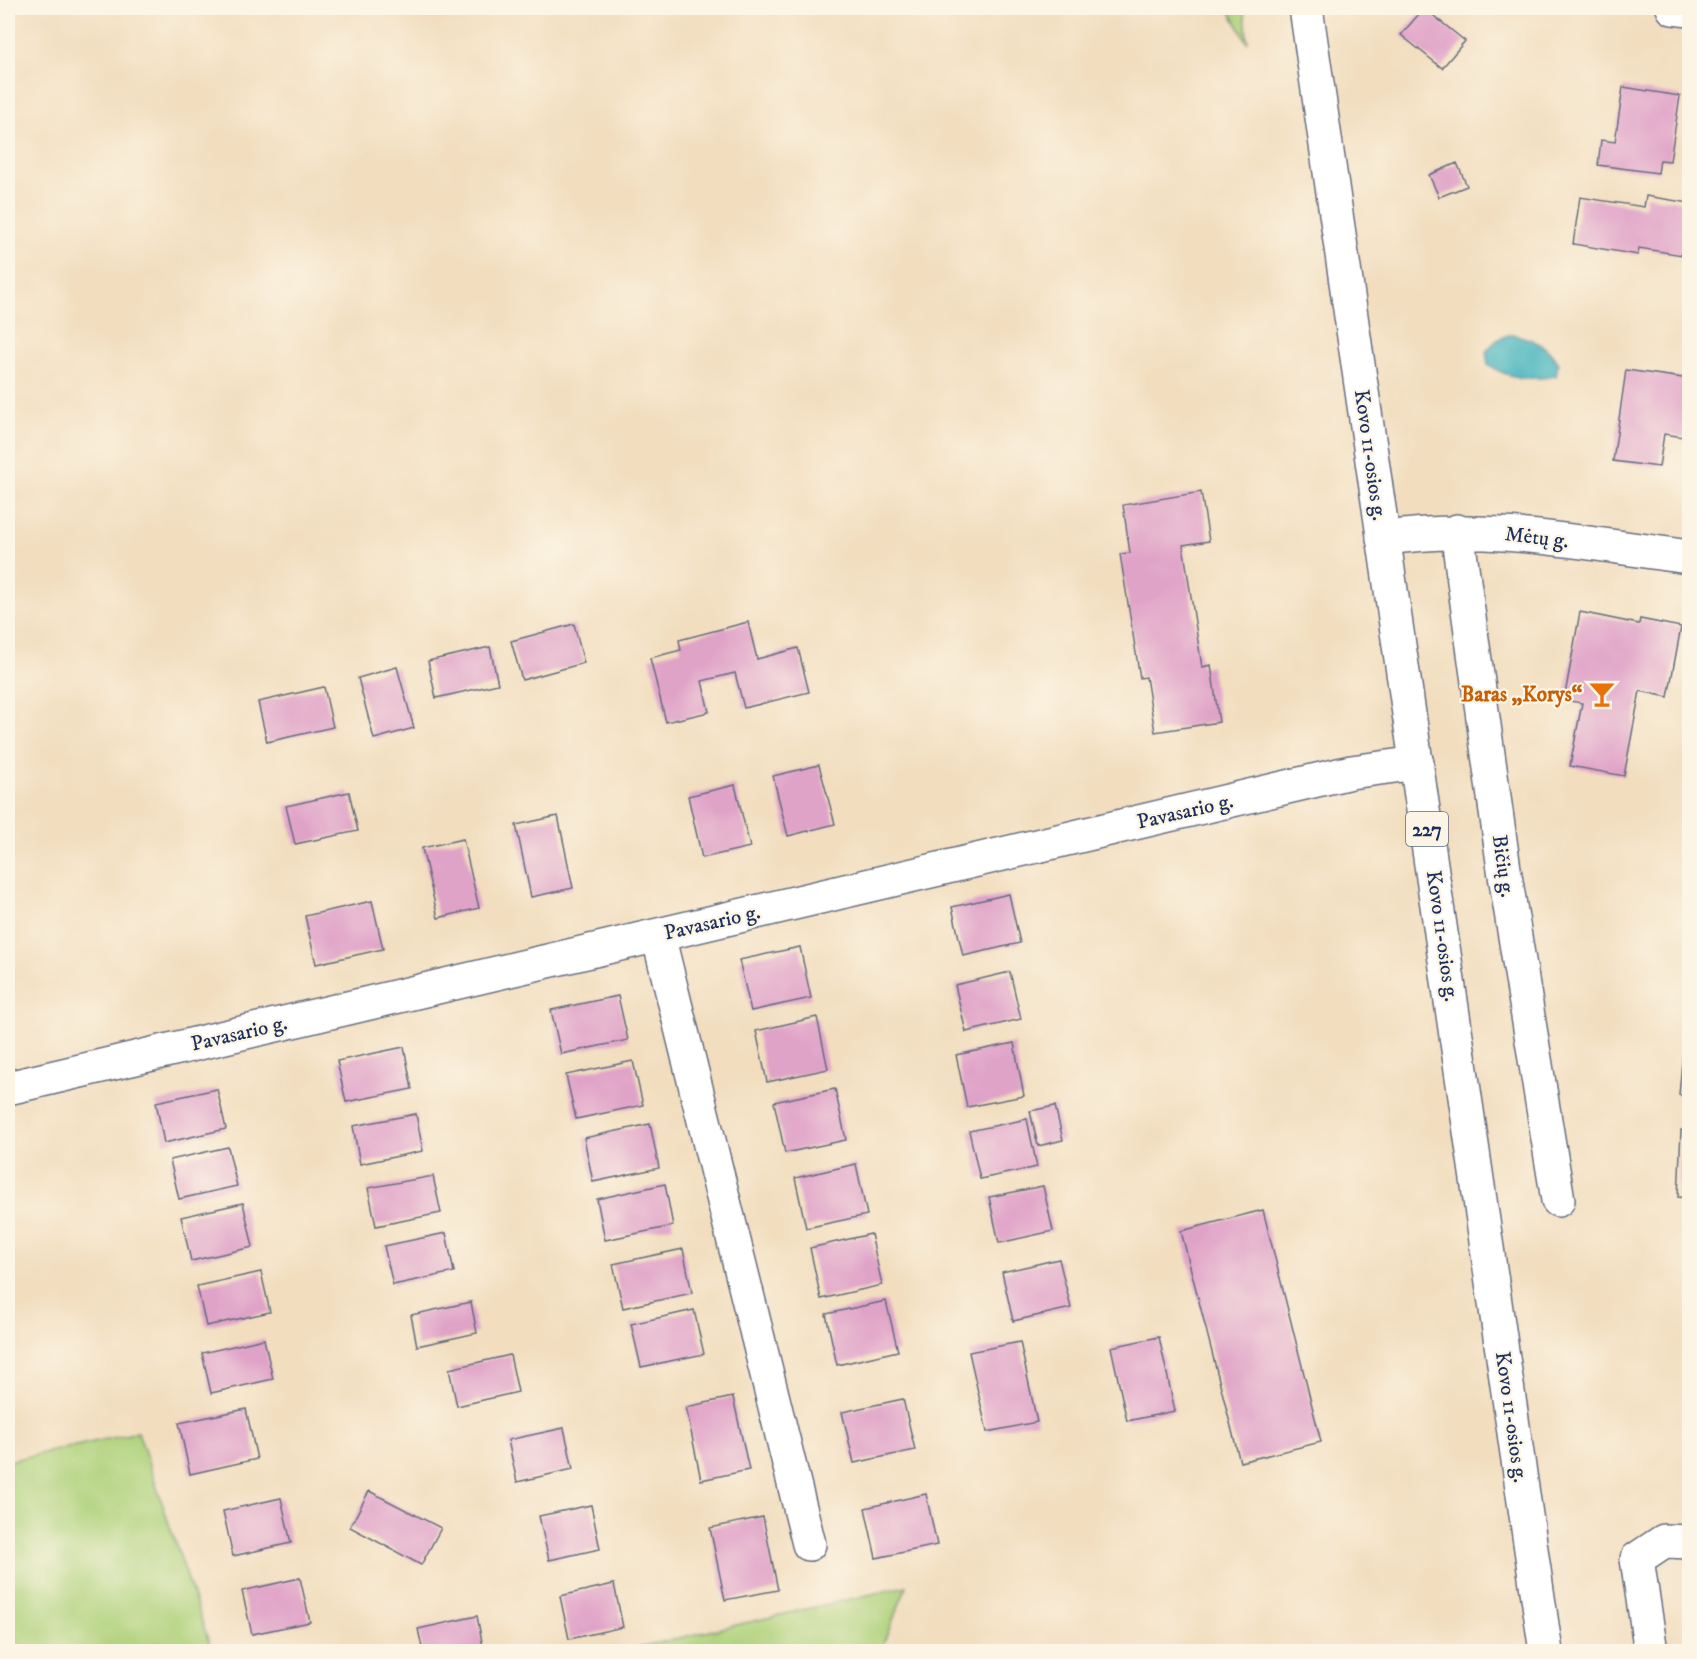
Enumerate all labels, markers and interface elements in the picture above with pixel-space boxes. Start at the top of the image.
street label: Kovo 11-osios g. [1348,388,1392,522]
street label: Mėtų g. [1503,521,1570,555]
bar icon: Baras „Korys“ [1587,679,1617,709]
place label: Baras „Korys“ [1461,682,1583,708]
street label: Pavasario g. [1134,788,1236,836]
road number: 227 [1406,812,1448,846]
street label: Bičių g. [1486,833,1520,899]
street label: Kovo 11-osios g. [1420,869,1464,1003]
street label: Pavasario g. [661,899,763,947]
street label: Pavasario g. [188,1010,290,1058]
street label: Kovo 11-osios g. [1489,1350,1533,1484]

